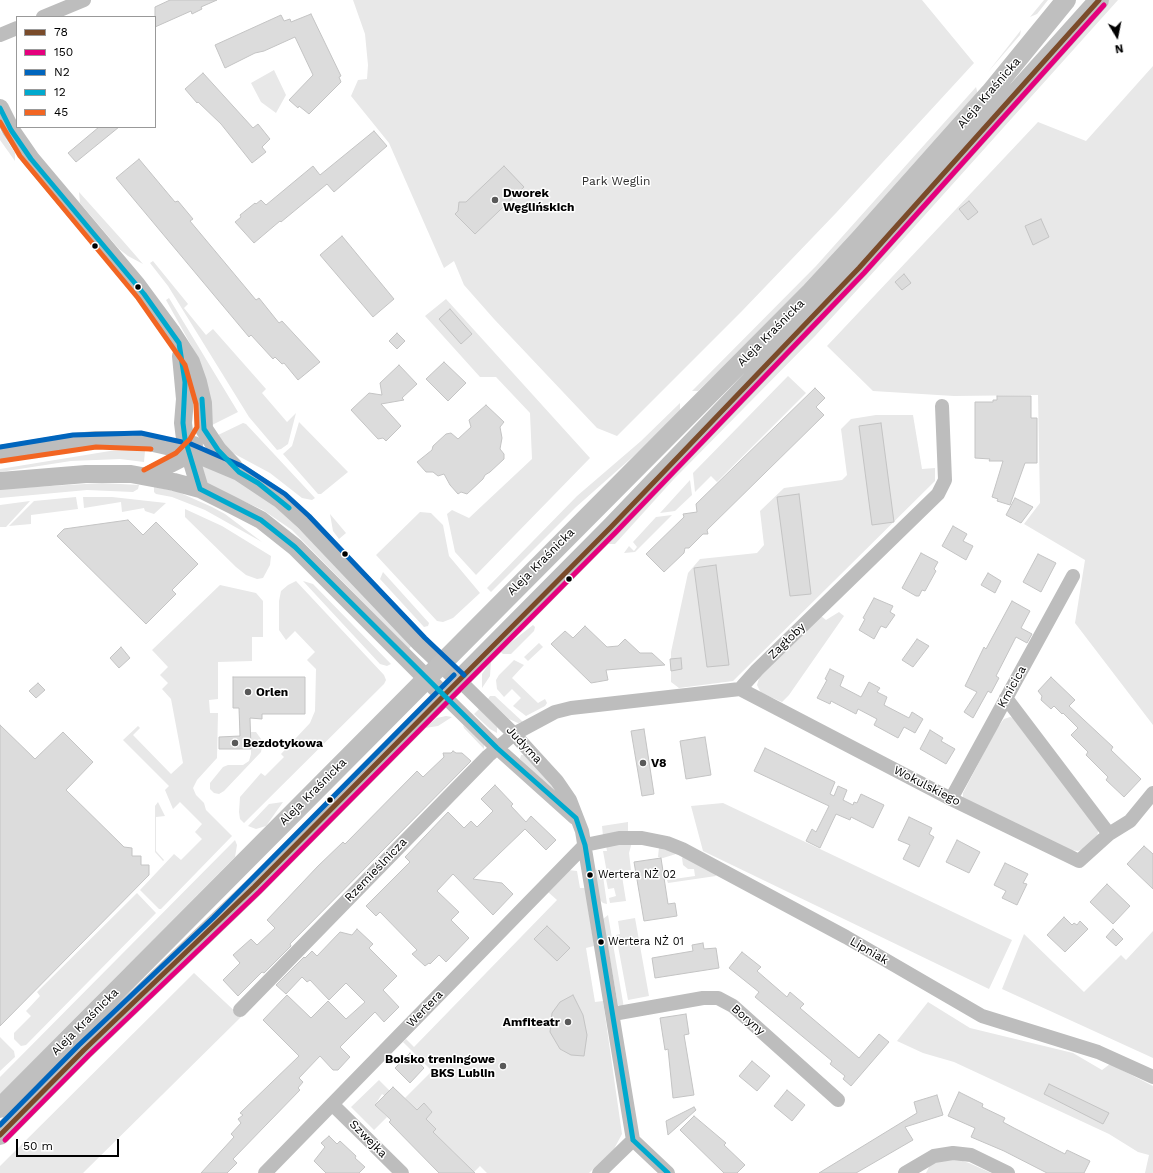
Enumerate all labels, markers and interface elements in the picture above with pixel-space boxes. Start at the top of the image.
legend [16,16,156,128]
north arrow [1097,16,1137,56]
text: 78 [54,25,68,39]
text: N [1114,41,1124,55]
text: 150 [54,45,73,59]
street label: Aleja Kraśnicka [954,55,1024,131]
text: N2 [54,65,70,79]
text: 12 [54,85,66,99]
text: 45 [54,105,68,119]
park label: Park Weglin [582,174,650,188]
place label: Dworek Węglińskich [503,186,574,214]
marker: Dworek Węglińskich [490,195,500,205]
unlabelled marker [90,241,100,251]
unlabelled marker [133,282,143,292]
street label: Aleja Kraśnicka [734,296,808,370]
street label: Aleja Kraśnicka [504,525,578,599]
unlabelled marker [340,549,350,559]
unlabelled marker [564,574,574,584]
street label: Zagłoby [765,620,809,662]
street label: Kmicica [995,663,1029,711]
place label: Orlen [256,685,288,699]
marker: Orlen [243,687,253,697]
street label: Judyma [503,723,545,767]
place label: Bezdotykowa [243,736,323,750]
marker: Bezdotykowa [230,738,240,748]
street label: Aleja Kraśnicka [276,755,350,829]
place label: V8 [651,756,667,770]
marker: V8 [638,758,648,768]
street label: Wokulskiego [891,763,963,809]
unlabelled marker [325,795,335,805]
street label: Rzemieślnicza [342,835,410,905]
place label: Wertera NŻ 02 [598,868,676,882]
marker: Wertera NŻ 02 [585,870,595,880]
street label: Lipniak [847,934,891,968]
place label: Wertera NŻ 01 [608,935,684,949]
marker: Wertera NŻ 01 [596,937,606,947]
street label: Aleja Kraśnicka [48,985,122,1059]
street label: Wertera [404,987,446,1031]
street label: Boryny [728,1002,768,1038]
place label: Amfiteatr [503,1015,560,1029]
marker: Amfiteatr [563,1017,573,1027]
place label: Boisko treningowe BKS Lublin [385,1052,495,1080]
marker: Boisko treningowe BKS Lublin [498,1061,508,1071]
street label: Szwejka [346,1117,390,1161]
scale bar [18,1131,121,1157]
text: 50 m [23,1139,53,1153]

